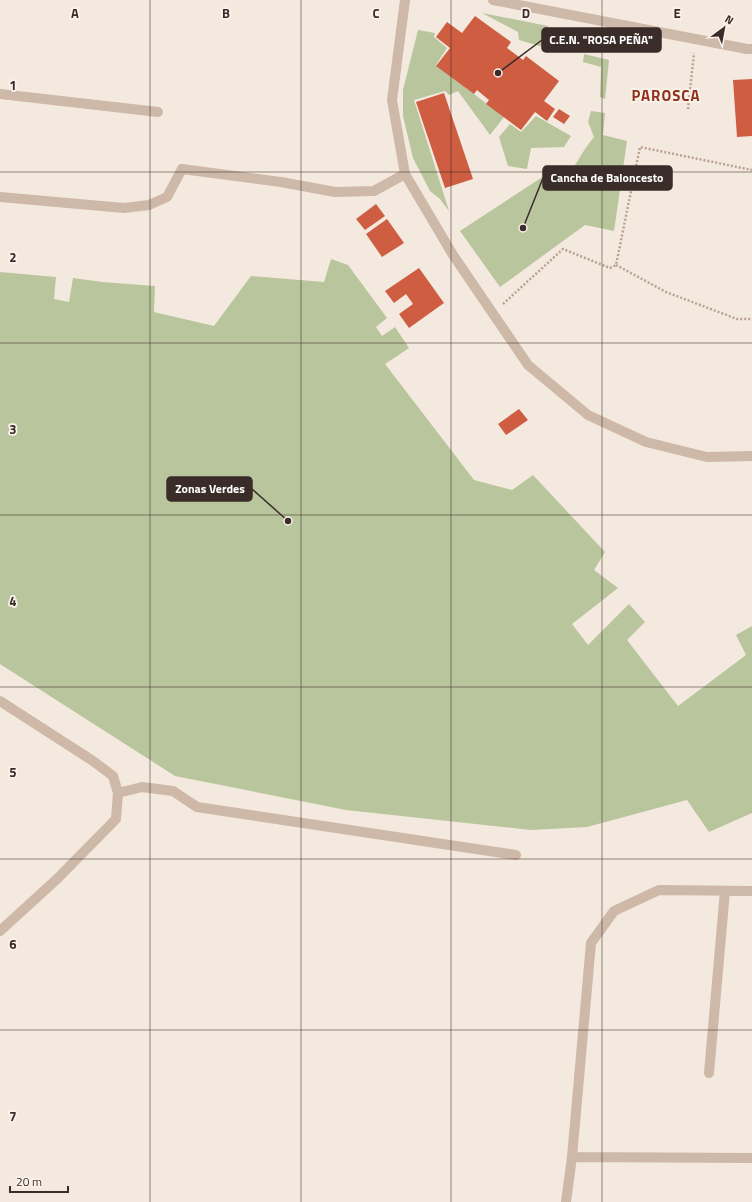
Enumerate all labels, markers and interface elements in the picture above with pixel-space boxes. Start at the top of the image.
text: A [71,3,79,23]
text: B [222,3,230,23]
text: C [372,3,380,23]
text: D [522,3,530,23]
text: E [673,3,681,23]
north arrow [704,8,744,48]
text: N [722,11,737,28]
callout: C.E.N. "ROSA PEÑA" [542,28,661,52]
text: C.E.N. "ROSA PEÑA" [549,30,653,49]
text: 1 [9,75,17,95]
district label: PAROSCA [632,84,701,107]
callout: Cancha de Baloncesto [543,166,672,190]
text: Cancha de Baloncesto [551,168,663,187]
text: 2 [9,247,17,267]
text: 3 [9,419,17,439]
callout: Zonas Verdes [167,477,252,501]
text: Zonas Verdes [175,479,245,498]
text: 4 [9,591,17,611]
text: 5 [9,762,17,782]
text: 6 [9,934,17,954]
text: 7 [9,1106,17,1126]
scale bar [10,1168,68,1194]
text: 20 m [16,1172,42,1191]

